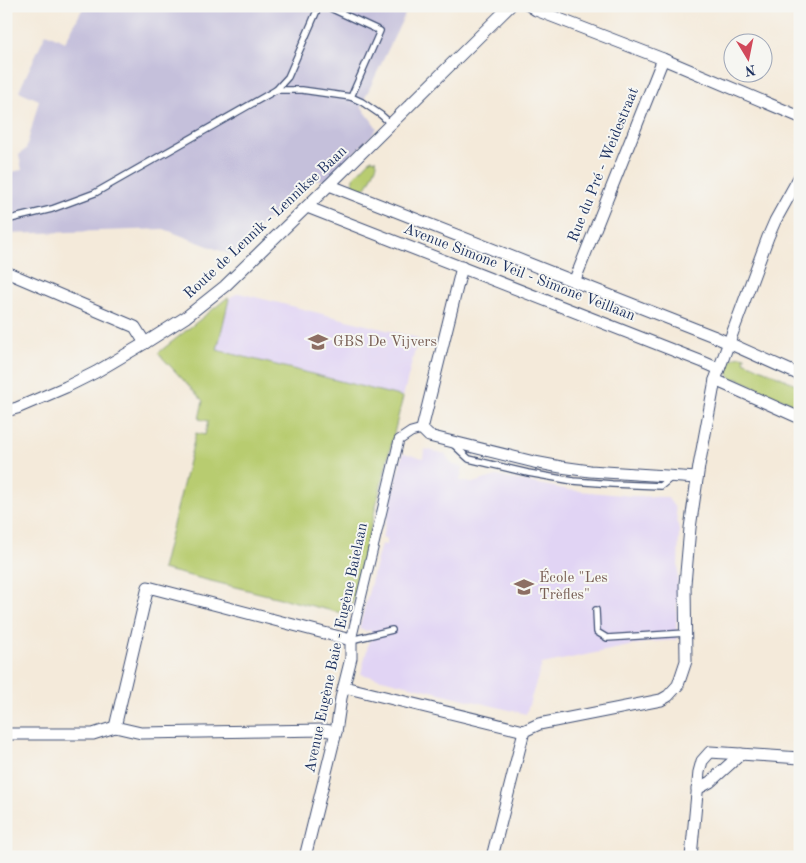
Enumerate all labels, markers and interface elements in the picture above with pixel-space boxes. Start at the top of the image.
north arrow [724,32,774,82]
text: N [743,62,757,78]
street label: Rue du Pré - Weidestraat [566,86,642,244]
street label: Route de Lennik - Lennikse Baan [182,144,350,302]
street label: Avenue Simone Veil - Simone Veillaan [401,222,637,324]
school or university icon: GBS De Vijvers [307,331,329,353]
place label: GBS De Vijvers [333,335,437,350]
street label: Avenue Eugène Baie - Eugène Baielaan [303,522,371,774]
place label: École "Les Trèfles" [539,568,608,603]
school or university icon: École "Les Trèfles" [513,576,535,598]

